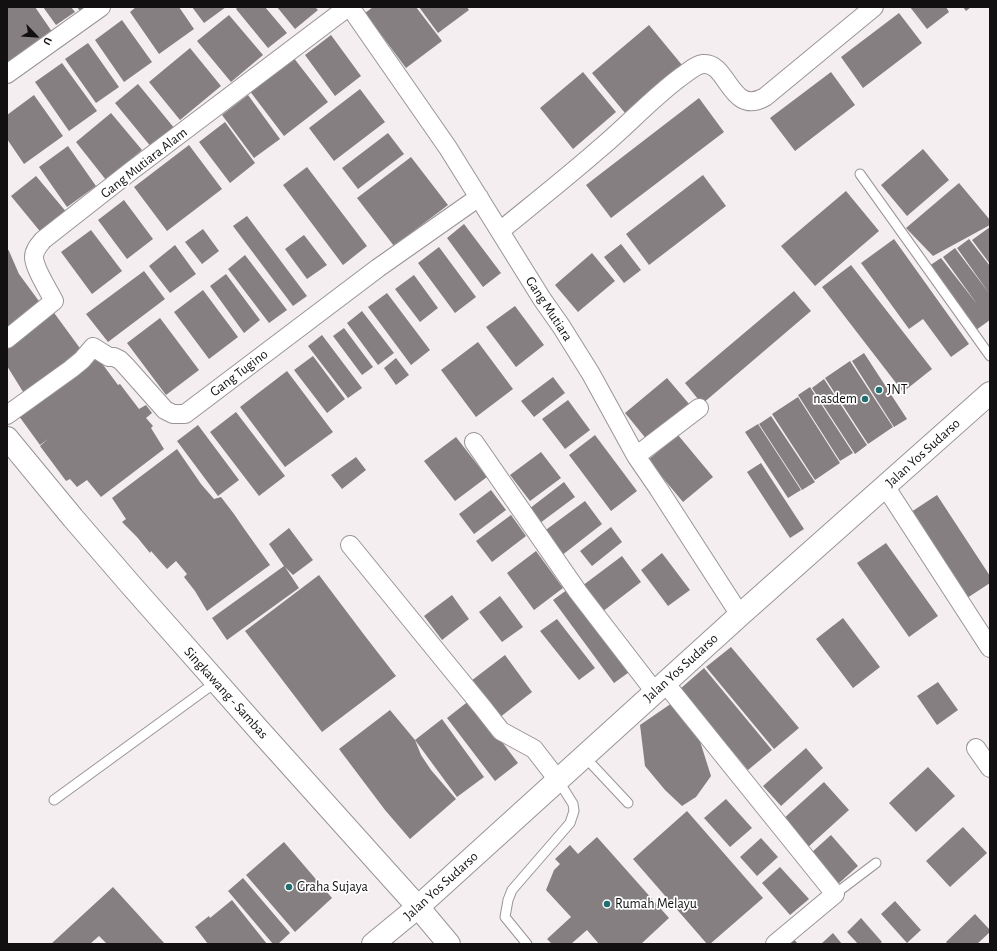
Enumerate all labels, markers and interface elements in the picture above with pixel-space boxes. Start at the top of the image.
north arrow [16,16,56,56]
text: U [41,36,54,47]
street label: Gang Mutiara Alam [97,124,191,202]
street label: Gang Mutiara [522,273,576,345]
street label: Gang Tugino [207,346,271,400]
place label: JNT [887,382,908,398]
marker: JNT [874,385,884,395]
place label: nasdem [813,391,857,407]
marker: nasdem [860,394,870,404]
street label: Jalan Yos Sudarso [882,415,964,491]
street label: Jalan Yos Sudarso [640,630,722,706]
street label: Singkawang - Sambas [180,644,272,742]
street label: Jalan Yos Sudarso [400,848,482,924]
place label: Graha Sujaya [297,879,368,895]
marker: Graha Sujaya [284,882,294,892]
place label: Rumah Melayu [615,896,697,912]
marker: Rumah Melayu [602,899,612,909]

